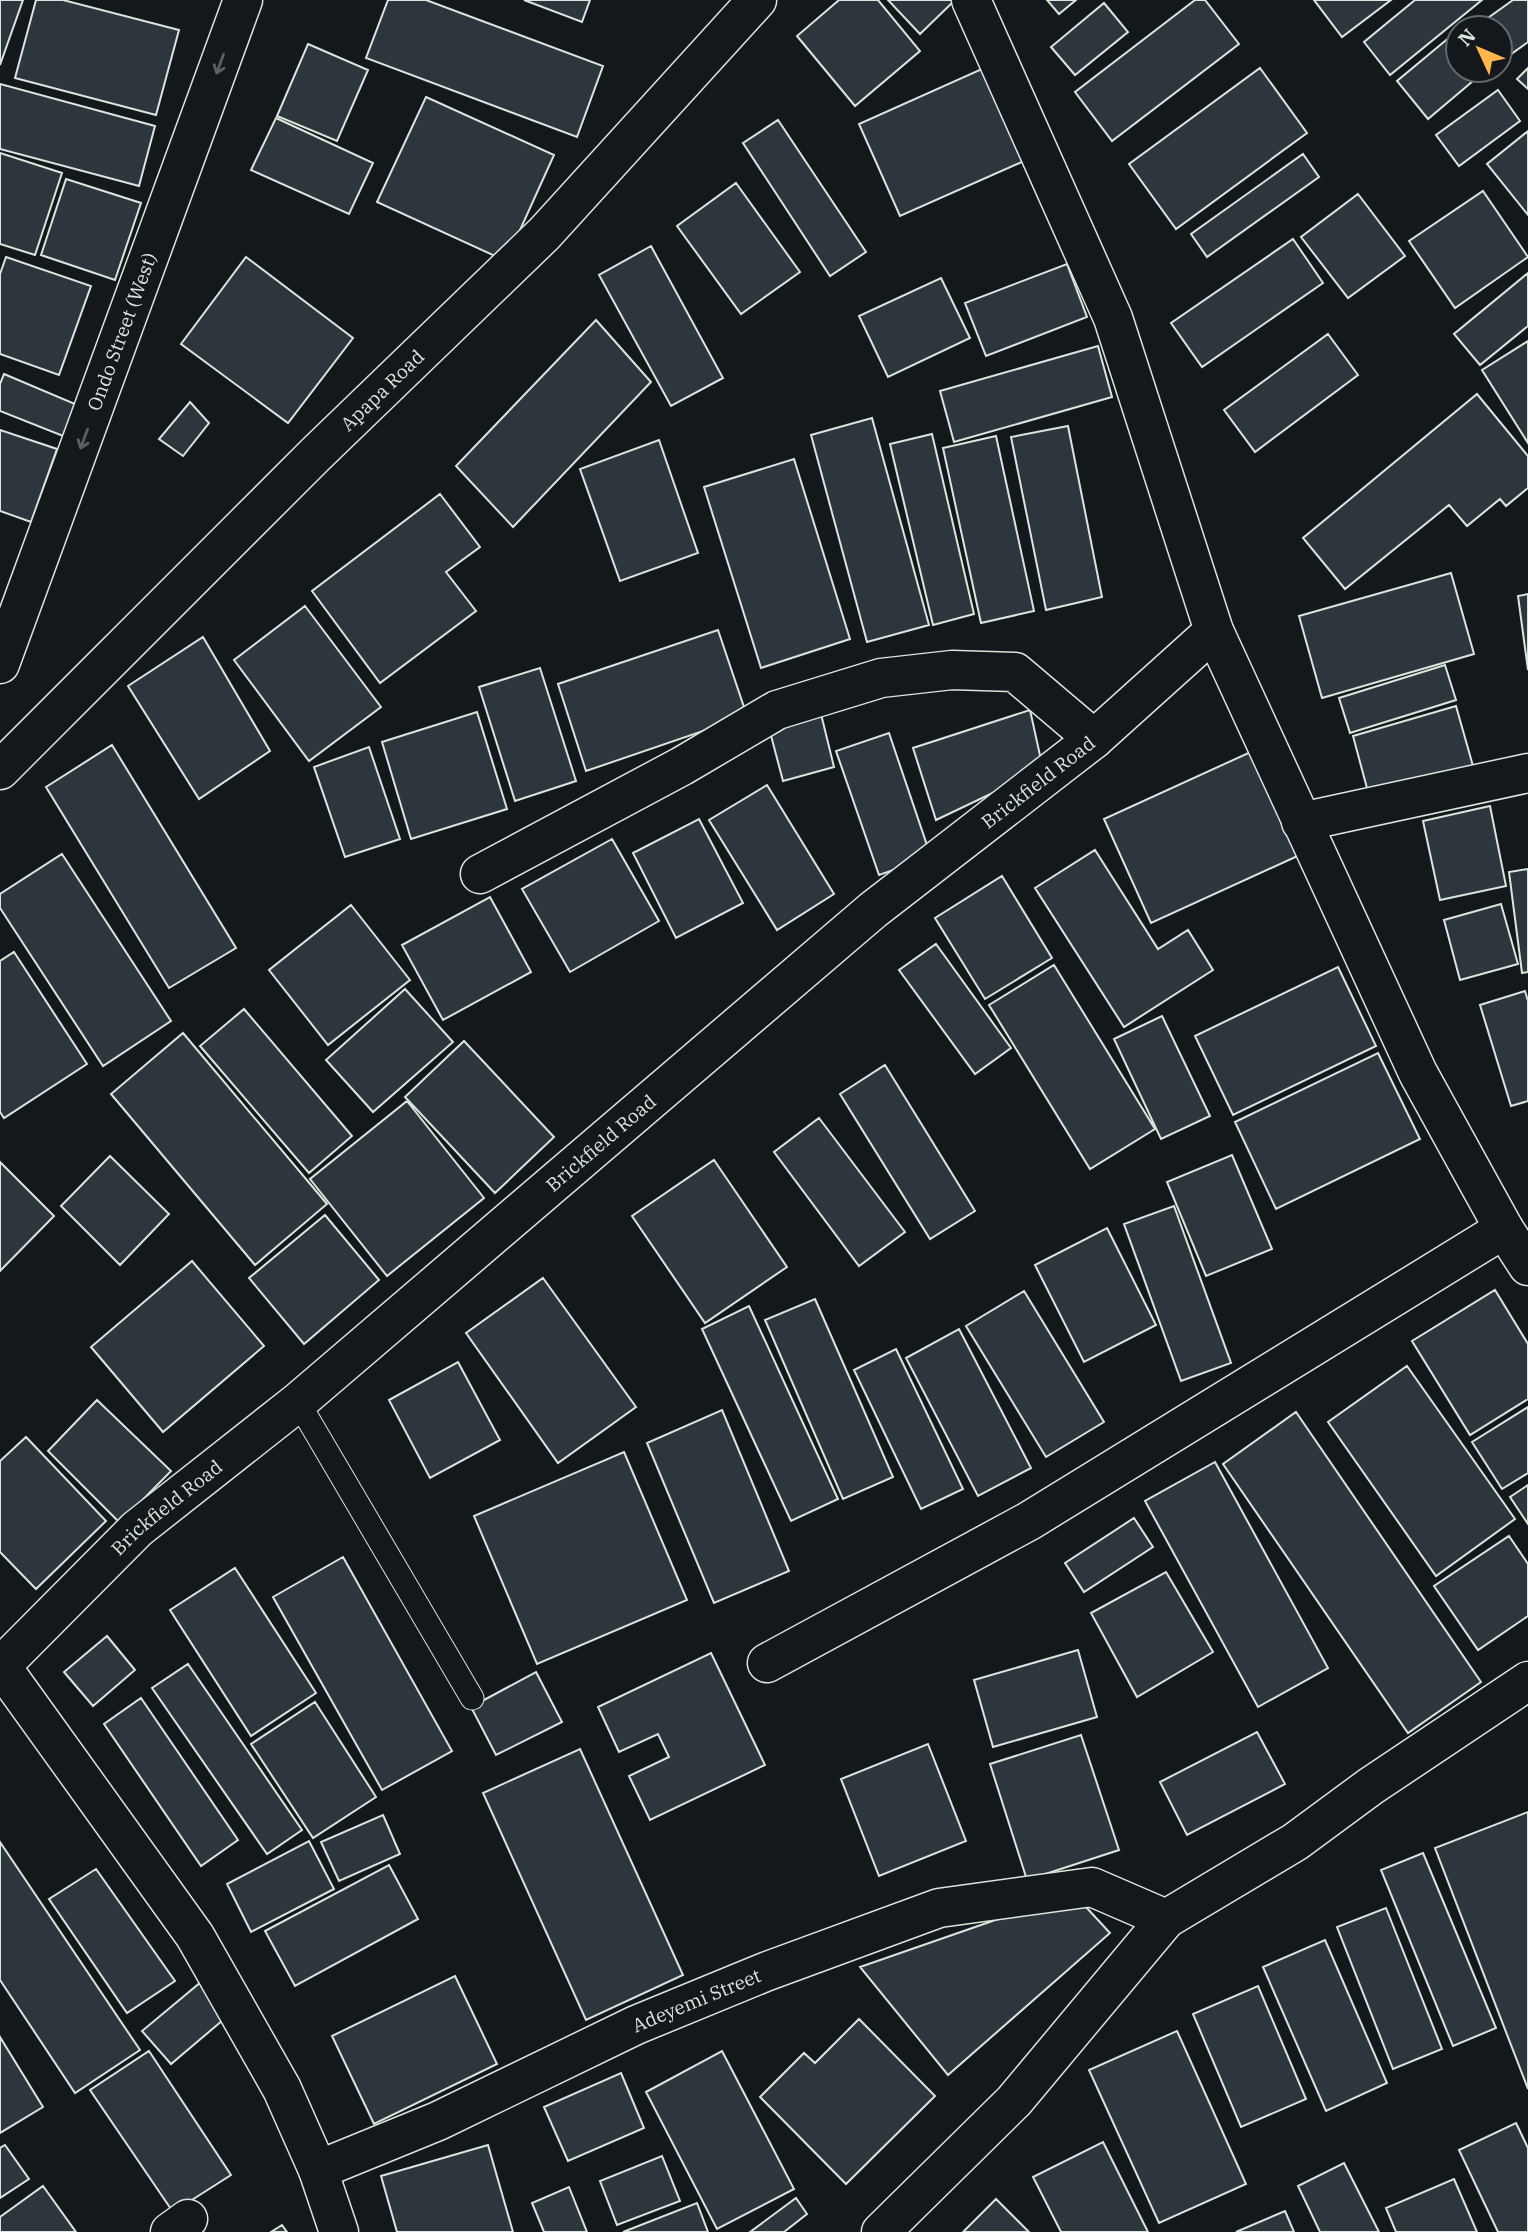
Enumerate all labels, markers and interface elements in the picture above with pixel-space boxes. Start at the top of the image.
north arrow [1444,14,1514,84]
text: N [1453,23,1481,51]
one-way arrow [213,53,225,75]
street label: Ondo Street (West) [82,249,162,414]
street label: Apapa Road [335,344,429,436]
one-way arrow [77,428,89,450]
street label: Brickfield Road [976,731,1100,834]
street label: Brickfield Road [541,1089,661,1197]
street label: Brickfield Road [106,1454,227,1560]
street label: Adeyemi Street [629,1963,764,2037]

